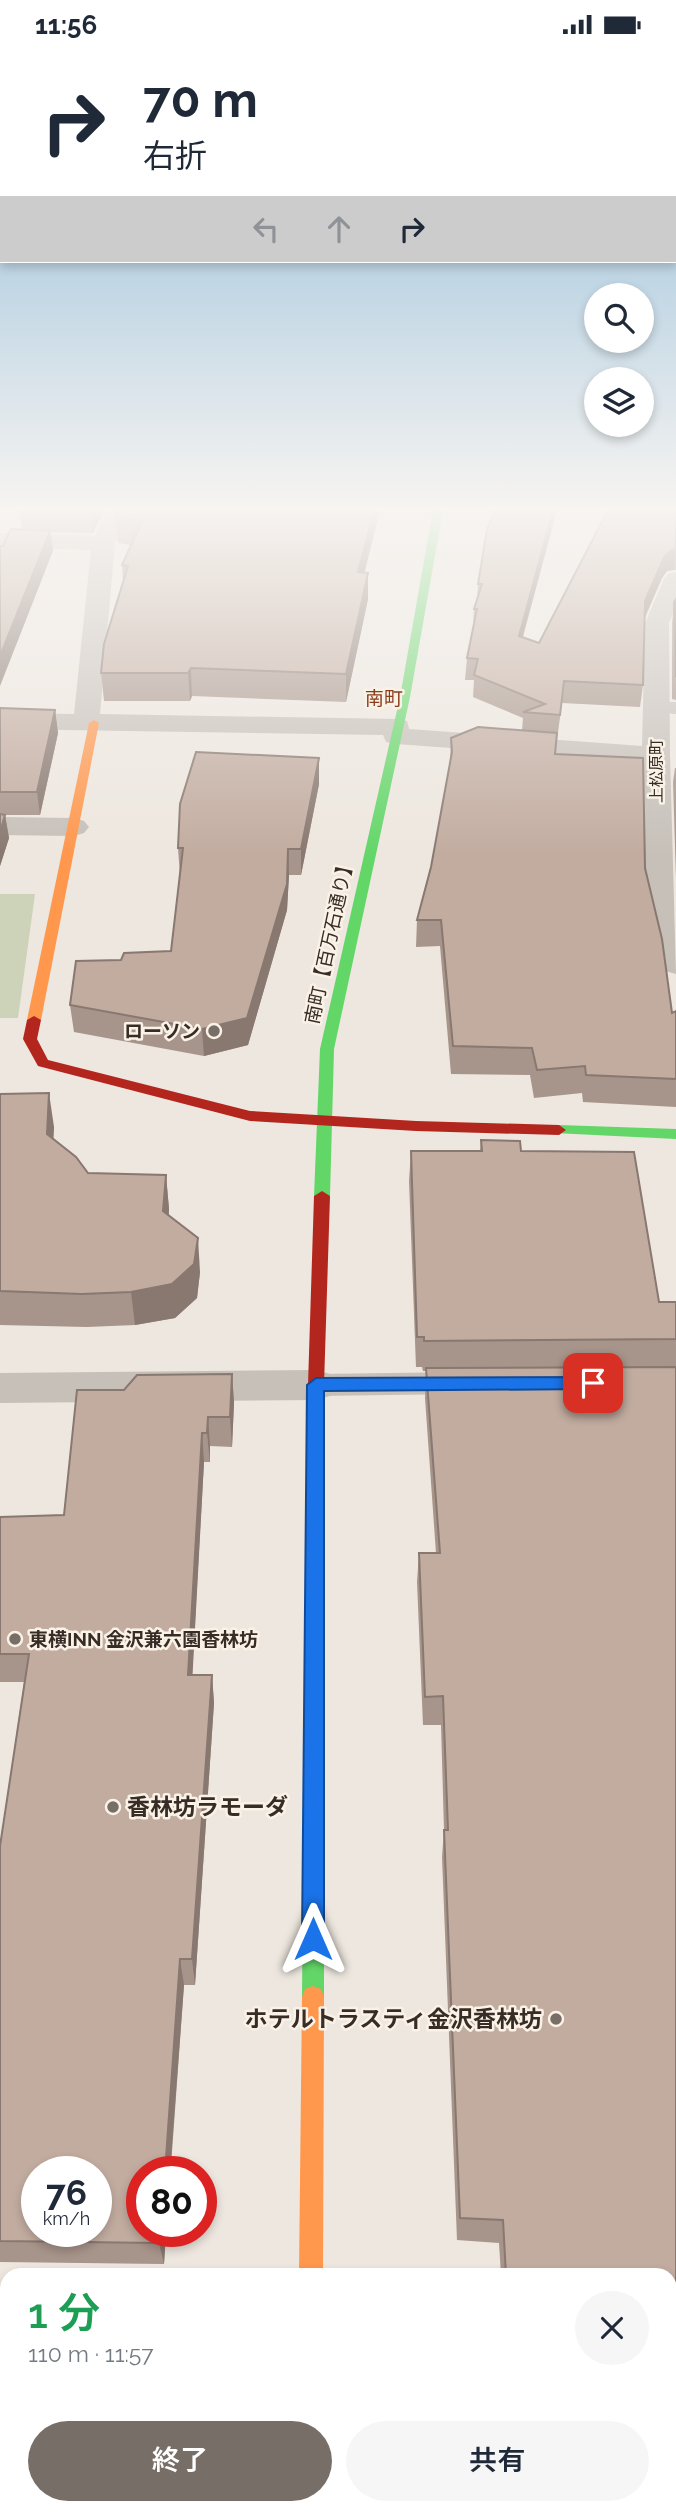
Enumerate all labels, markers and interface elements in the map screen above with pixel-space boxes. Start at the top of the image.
text: 11:56 [35,10,97,40]
text: 70 m [143,71,258,128]
icon: right [28,77,119,168]
text: 右折 [143,137,207,174]
icon: left [247,210,285,248]
icon: ahead [320,210,358,248]
icon: right [393,210,431,248]
map controls [584,283,654,437]
button: search [584,283,654,353]
button: layers [584,367,654,437]
district label: 南町 [365,687,403,709]
street label: 上松原町 [647,739,666,803]
street label: 南町【百万石通り】 [300,854,358,1026]
place label: ローソン [124,1020,200,1042]
marker: ローソン [206,1023,222,1039]
pin [563,1353,623,1413]
icon: arrive [574,1364,612,1402]
place label: 東横INN 金沢兼六園香林坊 [29,1628,258,1650]
marker: 東横INN 金沢兼六園香林坊 [7,1631,23,1647]
place label: 香林坊ラモーダ [127,1793,288,1820]
marker: 香林坊ラモーダ [105,1799,121,1815]
position arrow [276,1902,350,1976]
place label: ホテルトラスティ金沢香林坊 [245,2005,542,2032]
marker: ホテルトラスティ金沢香林坊 [548,2011,564,2027]
speed limit sign: 80 [126,2156,217,2247]
text: 76 [46,2172,87,2213]
text: km/h [43,2208,90,2229]
text: 1 分 [28,2289,100,2338]
button: close [575,2291,649,2365]
text: 110 m · 11:57 [28,2340,154,2367]
button: 終了 [28,2421,332,2501]
button: 共有 [346,2421,649,2501]

